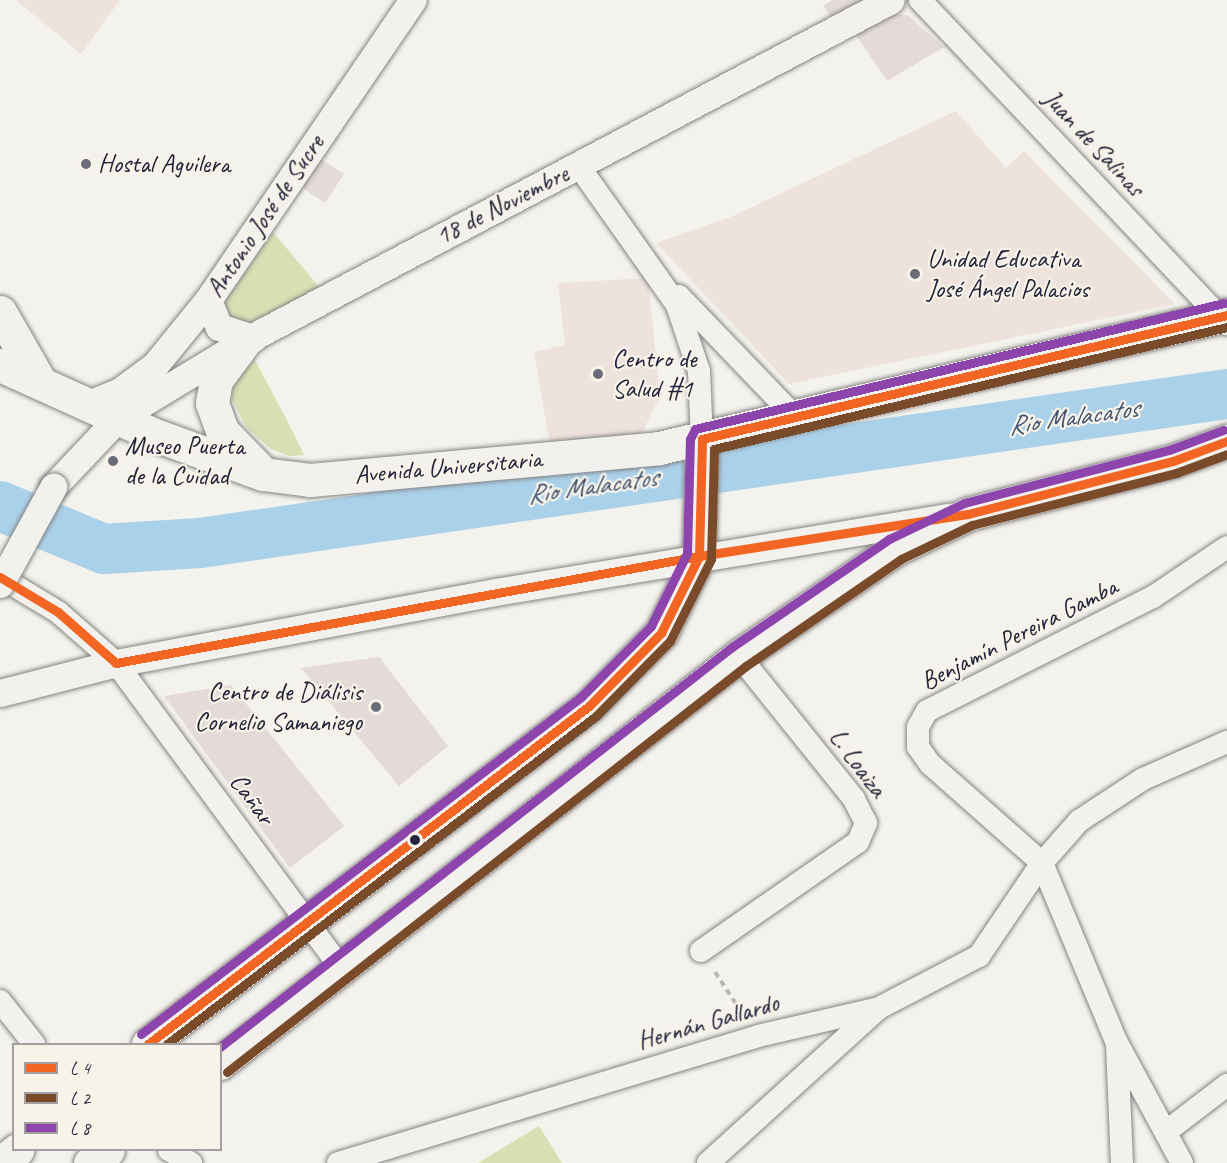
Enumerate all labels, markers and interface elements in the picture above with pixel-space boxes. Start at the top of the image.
street label: Juan de Salinas [1037,83,1151,203]
street label: Antonio José de Sucre [199,129,331,303]
place label: Hostal Aguilera [98,148,231,180]
marker: Hostal Aguilera [79,157,93,171]
street label: 18 de Noviembre [430,158,574,252]
place label: Unidad Educativa José Ángel Palacios [927,243,1090,304]
marker: Unidad Educativa José Ángel Palacios [908,267,922,281]
place label: Centro de Salud #1 [612,343,697,404]
marker: Centro de Salud #1 [589,365,607,383]
water label: Rio Malacatos [1006,392,1140,442]
place label: Museo Puerta de la Cuidad [125,430,244,491]
street label: Avenida Universitaria [353,443,543,491]
marker: Museo Puerta de la Cuidad [106,454,120,468]
water label: Rio Malacatos [525,461,659,511]
street label: Benjamín Pereira Gamba [915,571,1123,697]
place label: Centro de Diálisis Cornelio Samaniego [194,676,362,738]
marker: Centro de Diálisis Cornelio Samaniego [367,698,385,716]
street label: L. Loaiza [823,722,893,804]
street label: Cañar [223,767,281,831]
unlabelled marker [409,834,421,846]
street label: Hernán Gallardo [634,987,782,1057]
legend [12,1043,222,1151]
text: L 4 [70,1057,90,1079]
text: L 2 [70,1087,90,1109]
text: L 8 [70,1117,90,1139]

